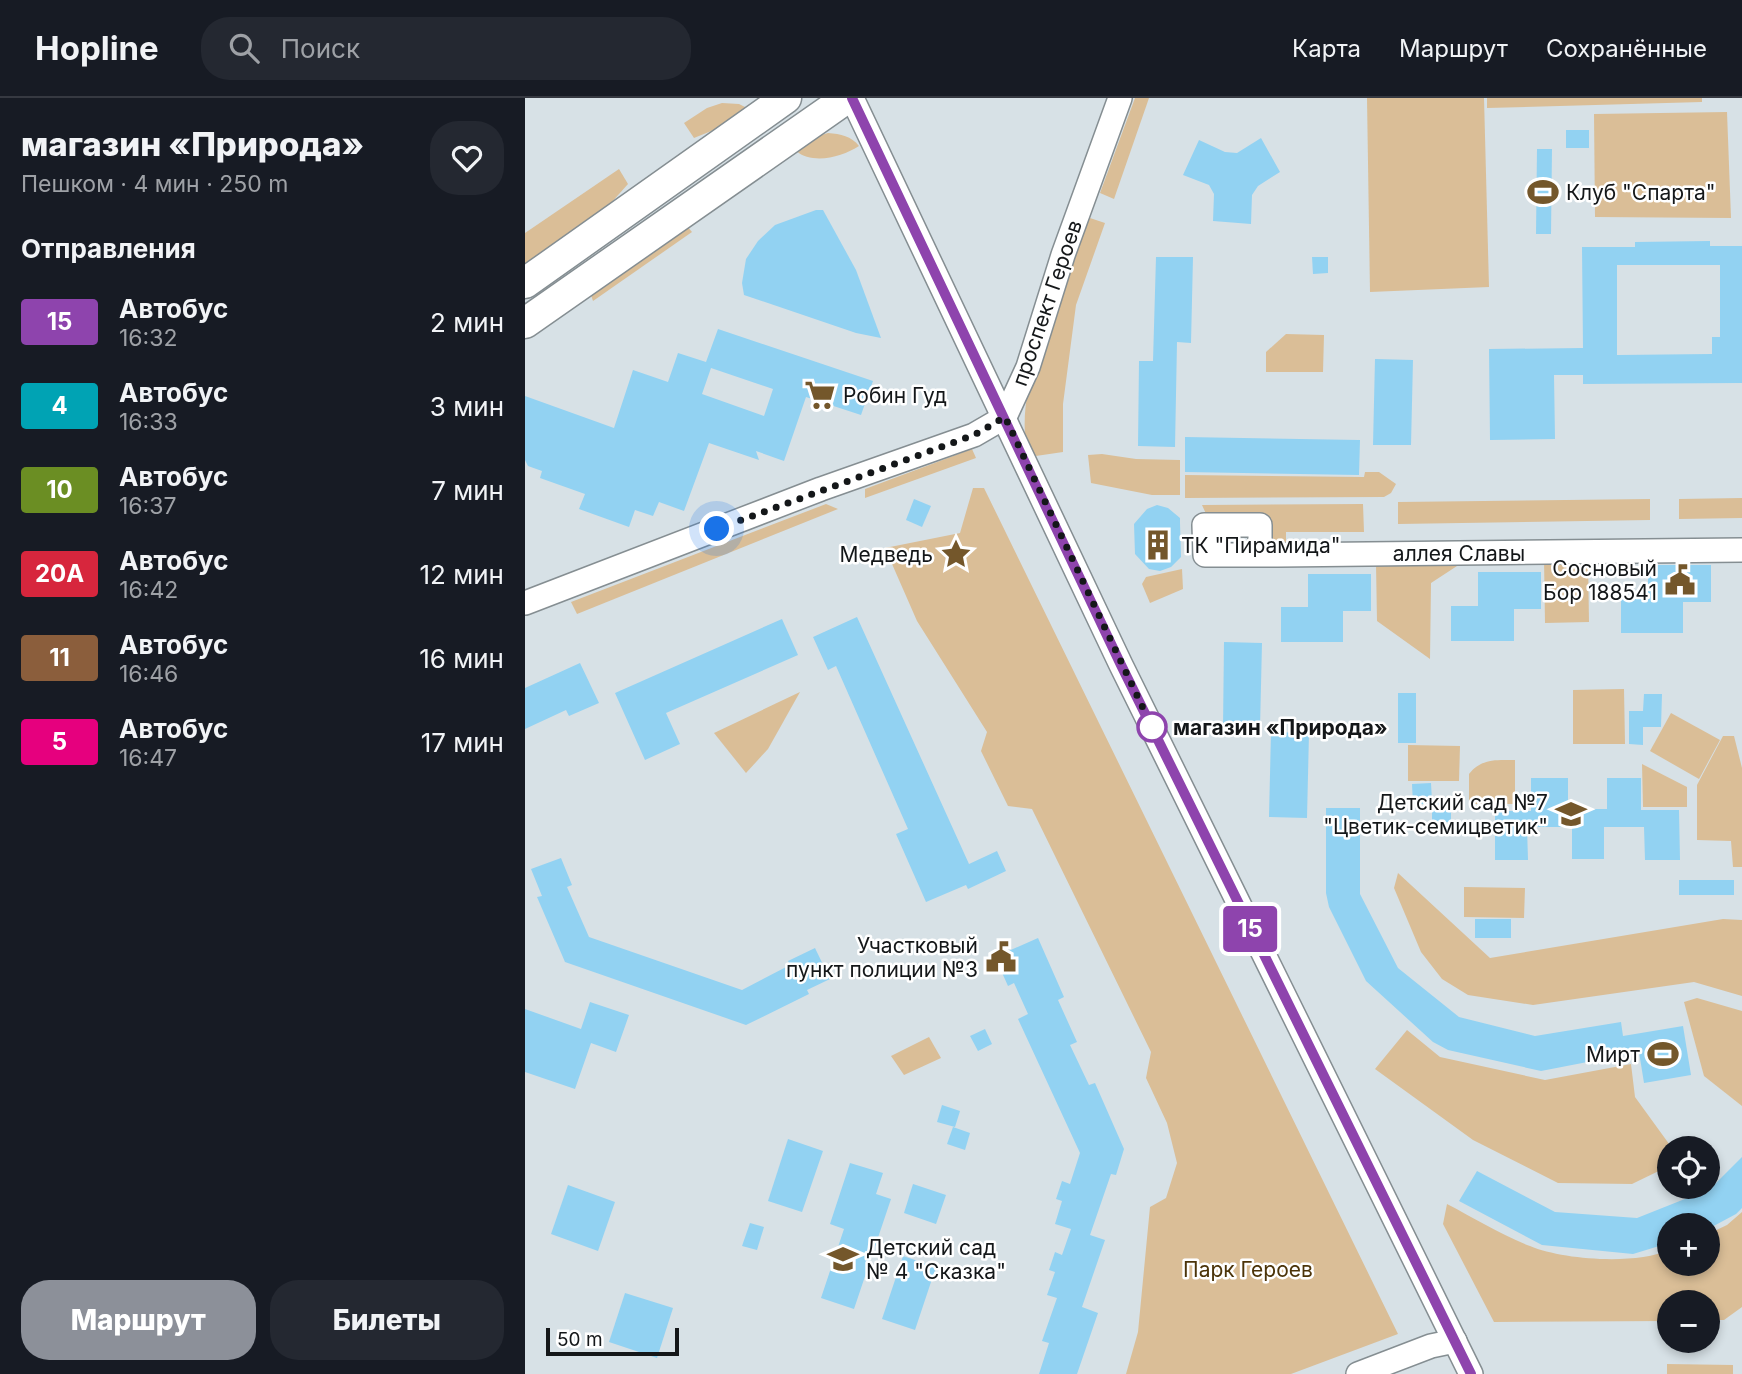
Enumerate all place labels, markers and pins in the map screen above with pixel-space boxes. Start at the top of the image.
sports icon: Клуб "Спарта" [1526,175,1560,209]
place label: Клуб "Спарта" [1566,180,1716,205]
supermarket icon: Робин Гуд [803,378,837,412]
place label: Робин Гуд [843,383,947,408]
building icon: ТК "Пирамида" [1141,528,1175,562]
place label: ТК "Пирамида" [1181,533,1341,558]
place icon: Медведь [939,537,973,571]
place label: Медведь [840,542,933,567]
place label: Сосновый Бор 188541 [1543,556,1657,605]
public building icon: Сосновый Бор 188541 [1663,563,1697,597]
marker: магазин «Природа» [1137,712,1167,742]
place label: магазин «Природа» [1173,715,1388,740]
place label: Детский сад №7 "Цветик-семицветик" [1323,790,1548,839]
school or university icon: Детский сад №7 "Цветик-семицветик" [1554,797,1588,831]
place label: Участковый пункт полиции №3 [786,933,978,982]
public building icon: Участковый пункт полиции №3 [984,940,1018,974]
sports icon: Мирт [1646,1037,1680,1071]
place label: Мирт [1586,1042,1640,1067]
place label: Детский сад № 4 "Сказка" [866,1235,1006,1284]
school or university icon: Детский сад № 4 "Сказка" [826,1242,860,1276]

